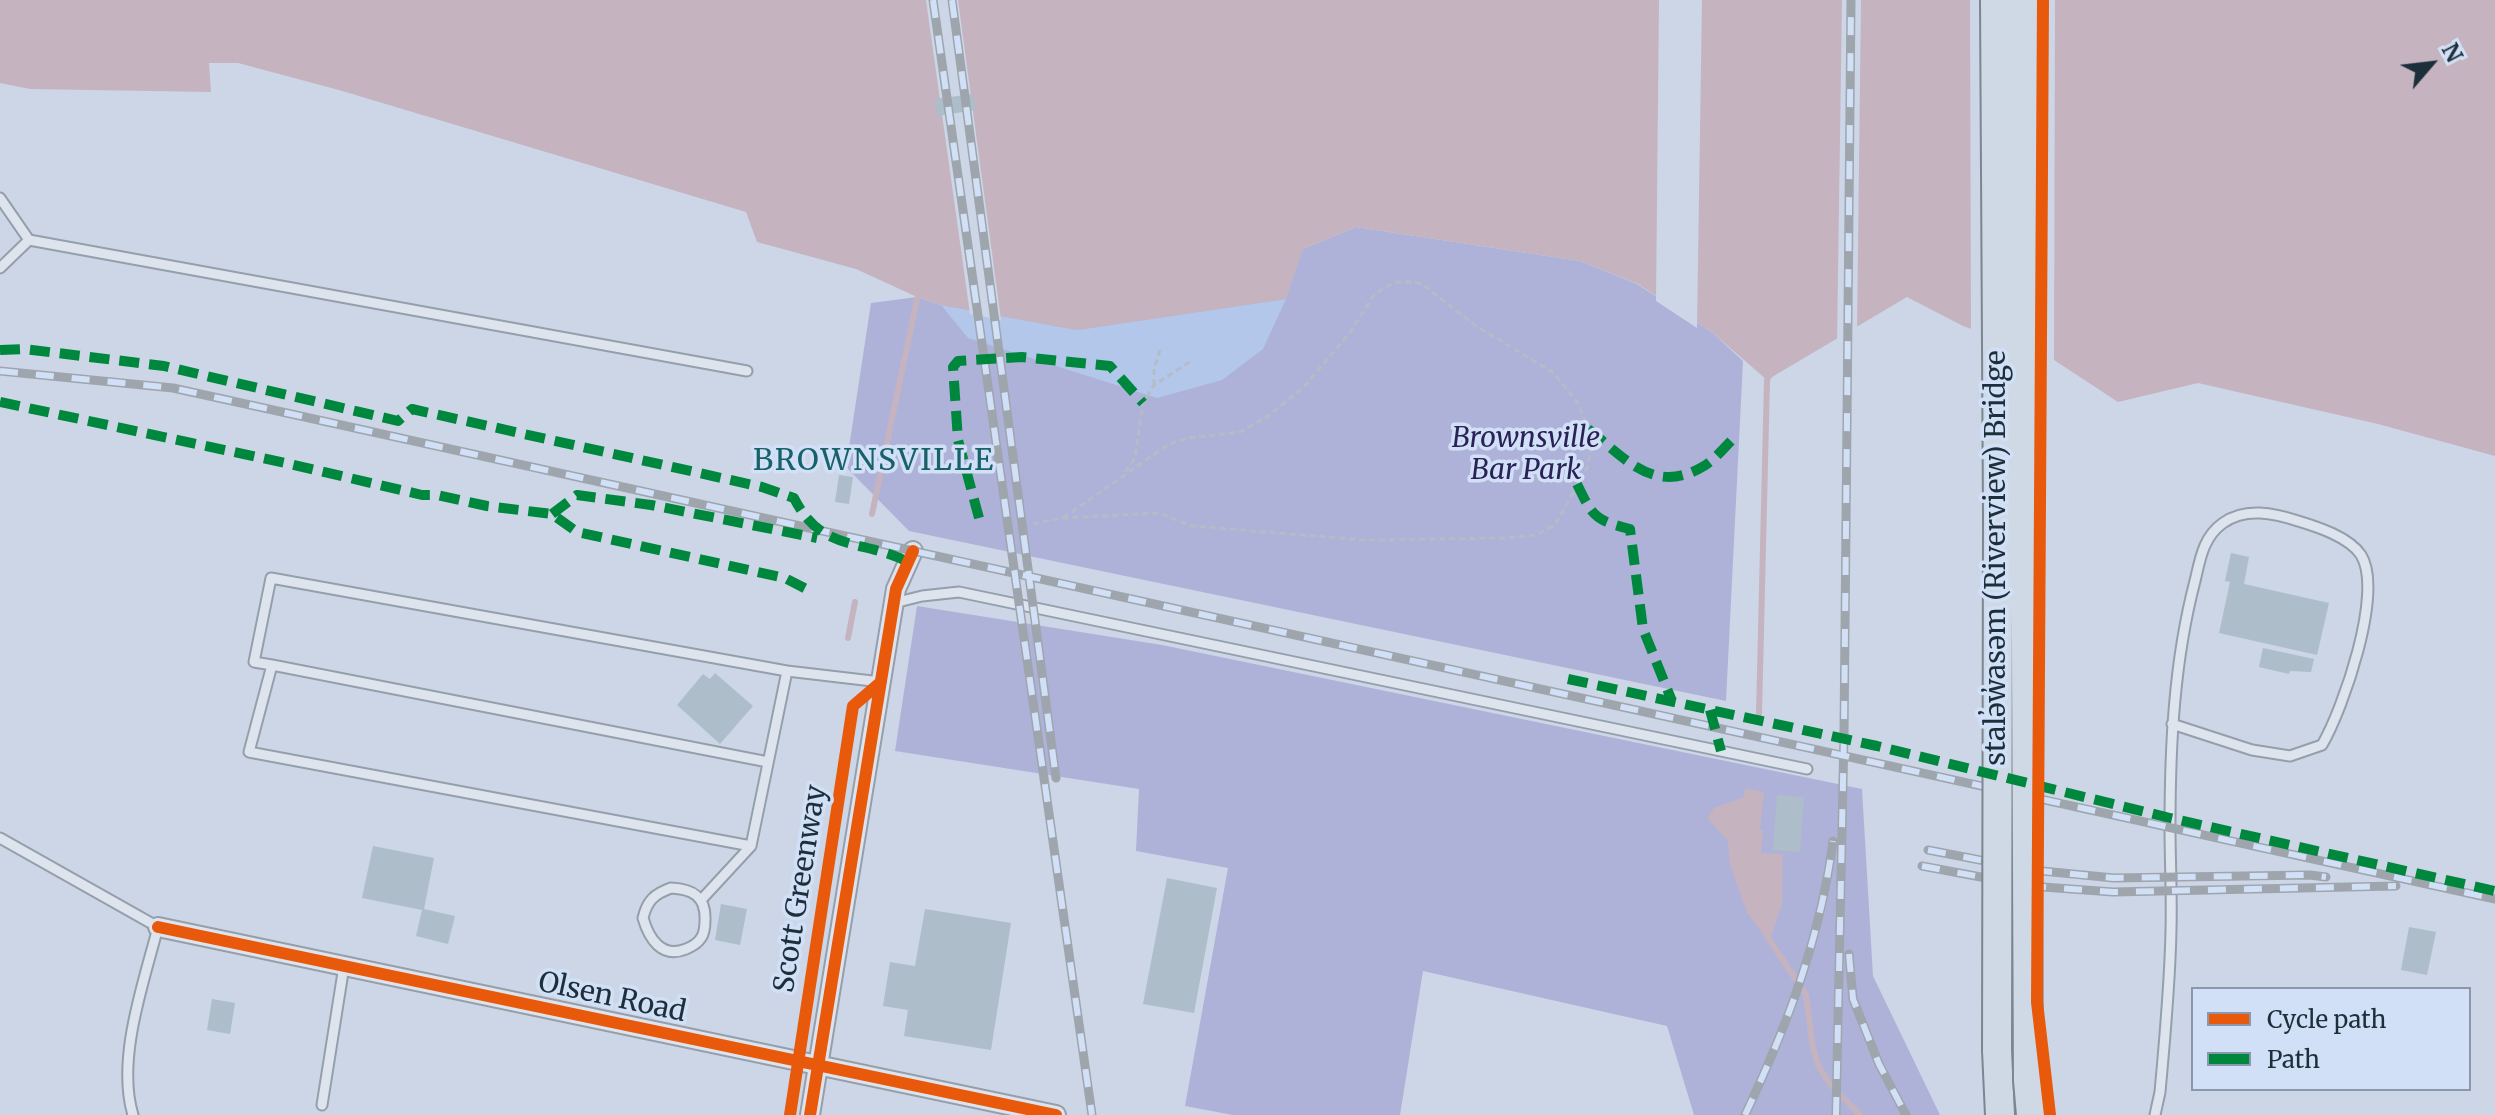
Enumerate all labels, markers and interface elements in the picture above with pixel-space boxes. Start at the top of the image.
north arrow [2391,24,2471,104]
text: N [2436,38,2469,67]
street label: stal̕əw̓asəm (Riverview) Bridge [1980,350,2014,766]
park label: Brownsville Bar Park [1452,422,1600,488]
district label: BROWNSVILLE [753,444,995,480]
street label: Scott Greenway [768,783,834,995]
street label: Olsen Road [535,966,689,1030]
legend [2191,987,2471,1091]
text: Cycle path [2267,1004,2386,1035]
text: Path [2267,1044,2320,1075]

